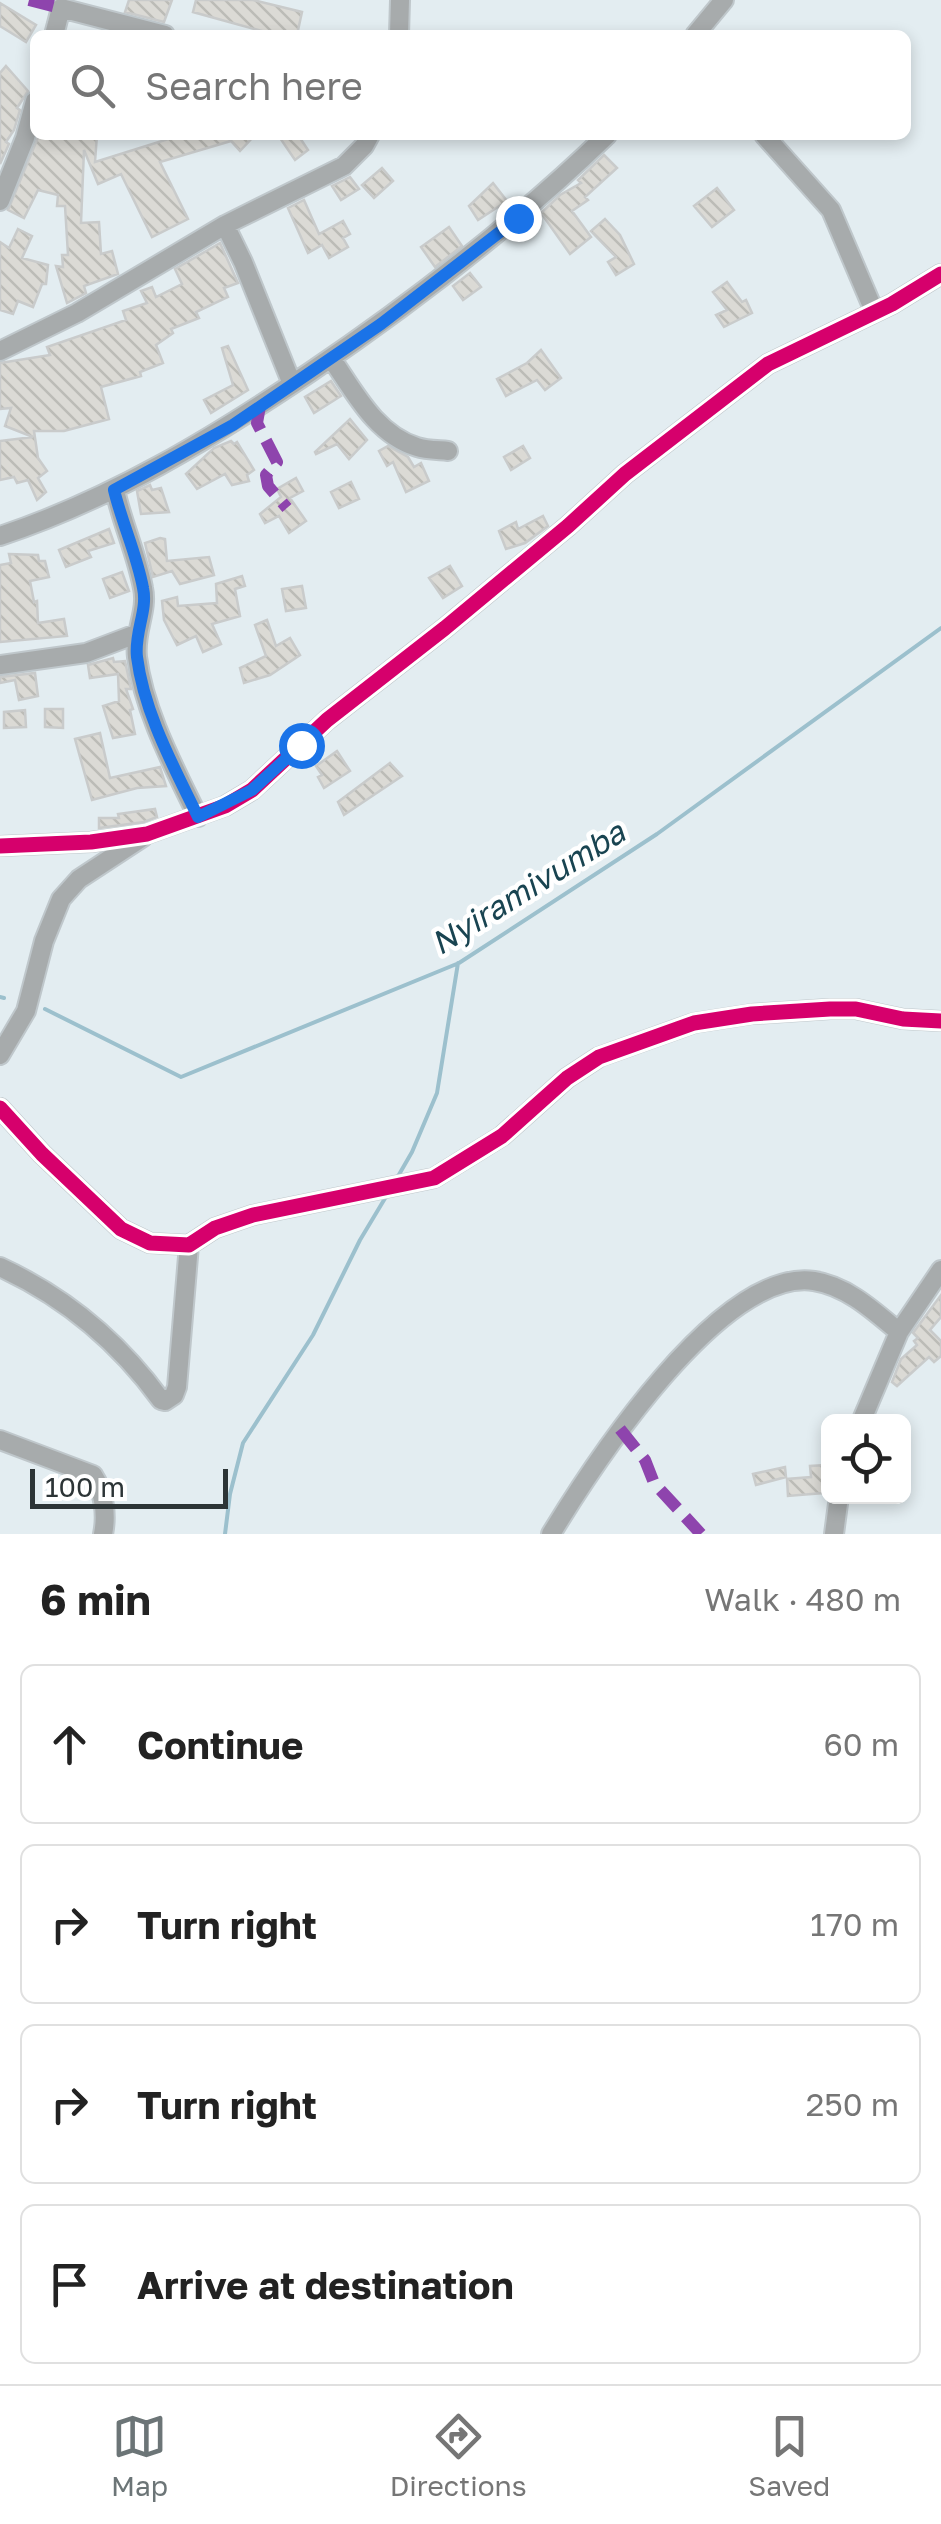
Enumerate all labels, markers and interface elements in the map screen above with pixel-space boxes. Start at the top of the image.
search box [30,30,911,140]
icon: search [65,58,120,113]
text: Search here [145,63,363,108]
route end [496,196,542,242]
route start [279,723,325,769]
water label: Nyiramivumba [424,811,633,962]
map controls [821,1414,911,1504]
button: locate [821,1414,911,1504]
scale bar [30,1464,228,1508]
text: 100 m [45,1470,125,1503]
text: 6 min [40,1574,151,1624]
text: Walk · 480 m [704,1580,901,1618]
icon: ahead [42,1717,97,1772]
text: Continue [137,1722,303,1767]
text: 60 m [823,1725,899,1763]
icon: right [42,1897,97,1952]
text: Turn right [137,1902,317,1947]
text: 170 m [810,1905,899,1943]
icon: right [42,2077,97,2132]
text: Turn right [137,2082,317,2127]
text: 250 m [806,2085,899,2123]
icon: arrive [42,2257,97,2312]
text: Arrive at destination [137,2262,514,2307]
tab: Map [111,2409,168,2502]
tab: Directions [390,2409,527,2502]
tab: Saved [748,2409,830,2502]

